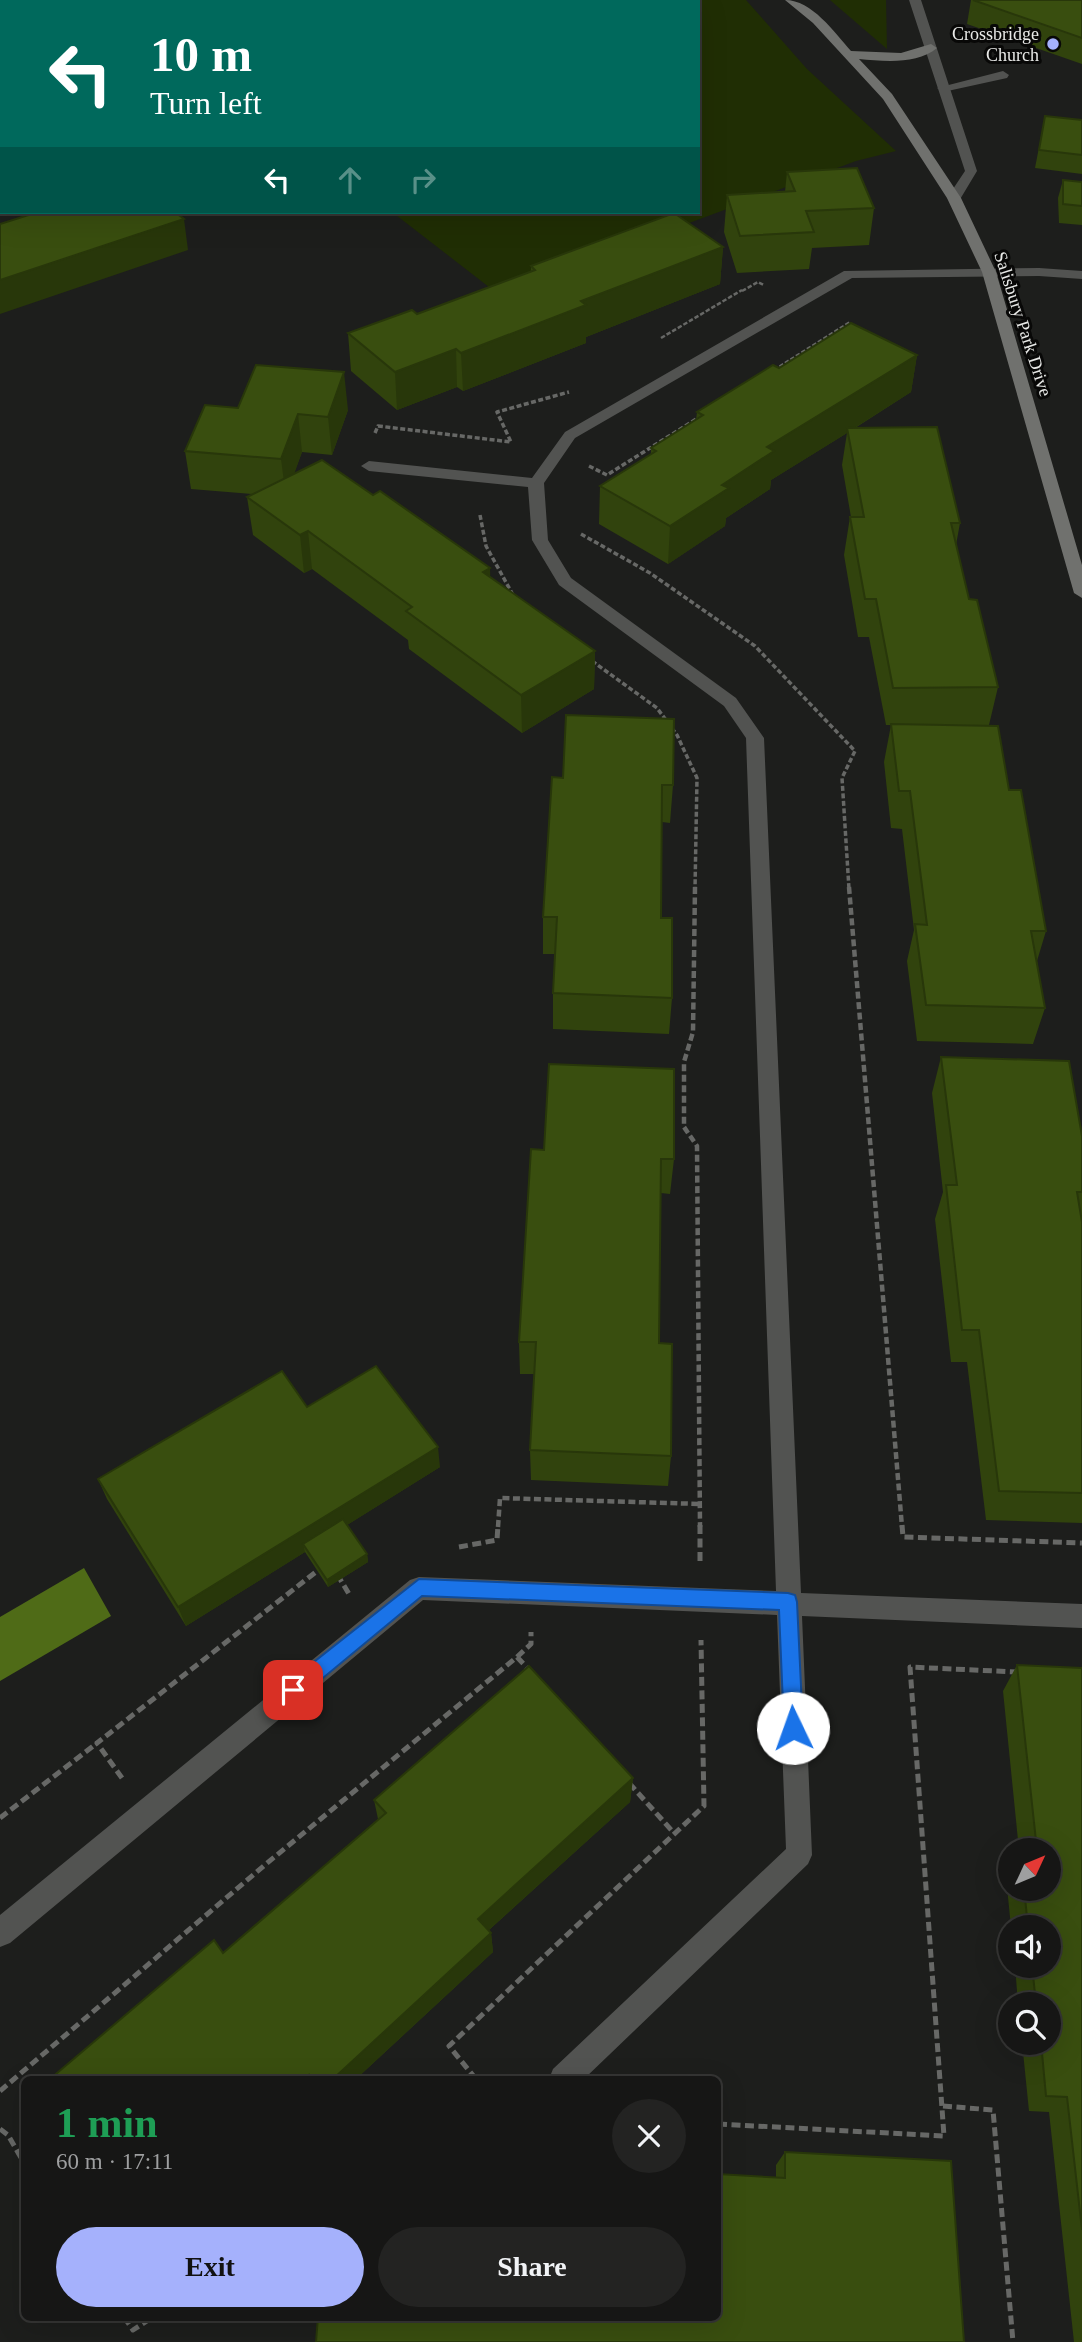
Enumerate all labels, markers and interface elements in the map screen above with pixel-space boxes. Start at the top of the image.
place label: Crossbridge Church [952,24,1039,65]
text: 10 m [150,27,252,82]
icon: left [35,28,126,119]
marker: Crossbridge Church [1045,36,1061,52]
text: Turn left [150,85,262,121]
icon: left [258,161,296,199]
icon: ahead [331,161,369,199]
icon: right [404,161,442,199]
street label: Salisbury Park Drive [990,249,1056,399]
pin [263,1660,323,1720]
icon: arrive [274,1671,312,1709]
position arrow [756,1691,830,1765]
north arrow [998,1838,1060,1900]
map controls [998,1838,1061,2055]
button: sound [998,1915,1061,1978]
button: search [998,1992,1061,2055]
button: close [612,2099,686,2173]
text: 1 min [56,2100,158,2146]
text: 60 m · 17:11 [56,2149,173,2174]
button: Exit [56,2227,364,2307]
button: Share [378,2227,686,2307]

